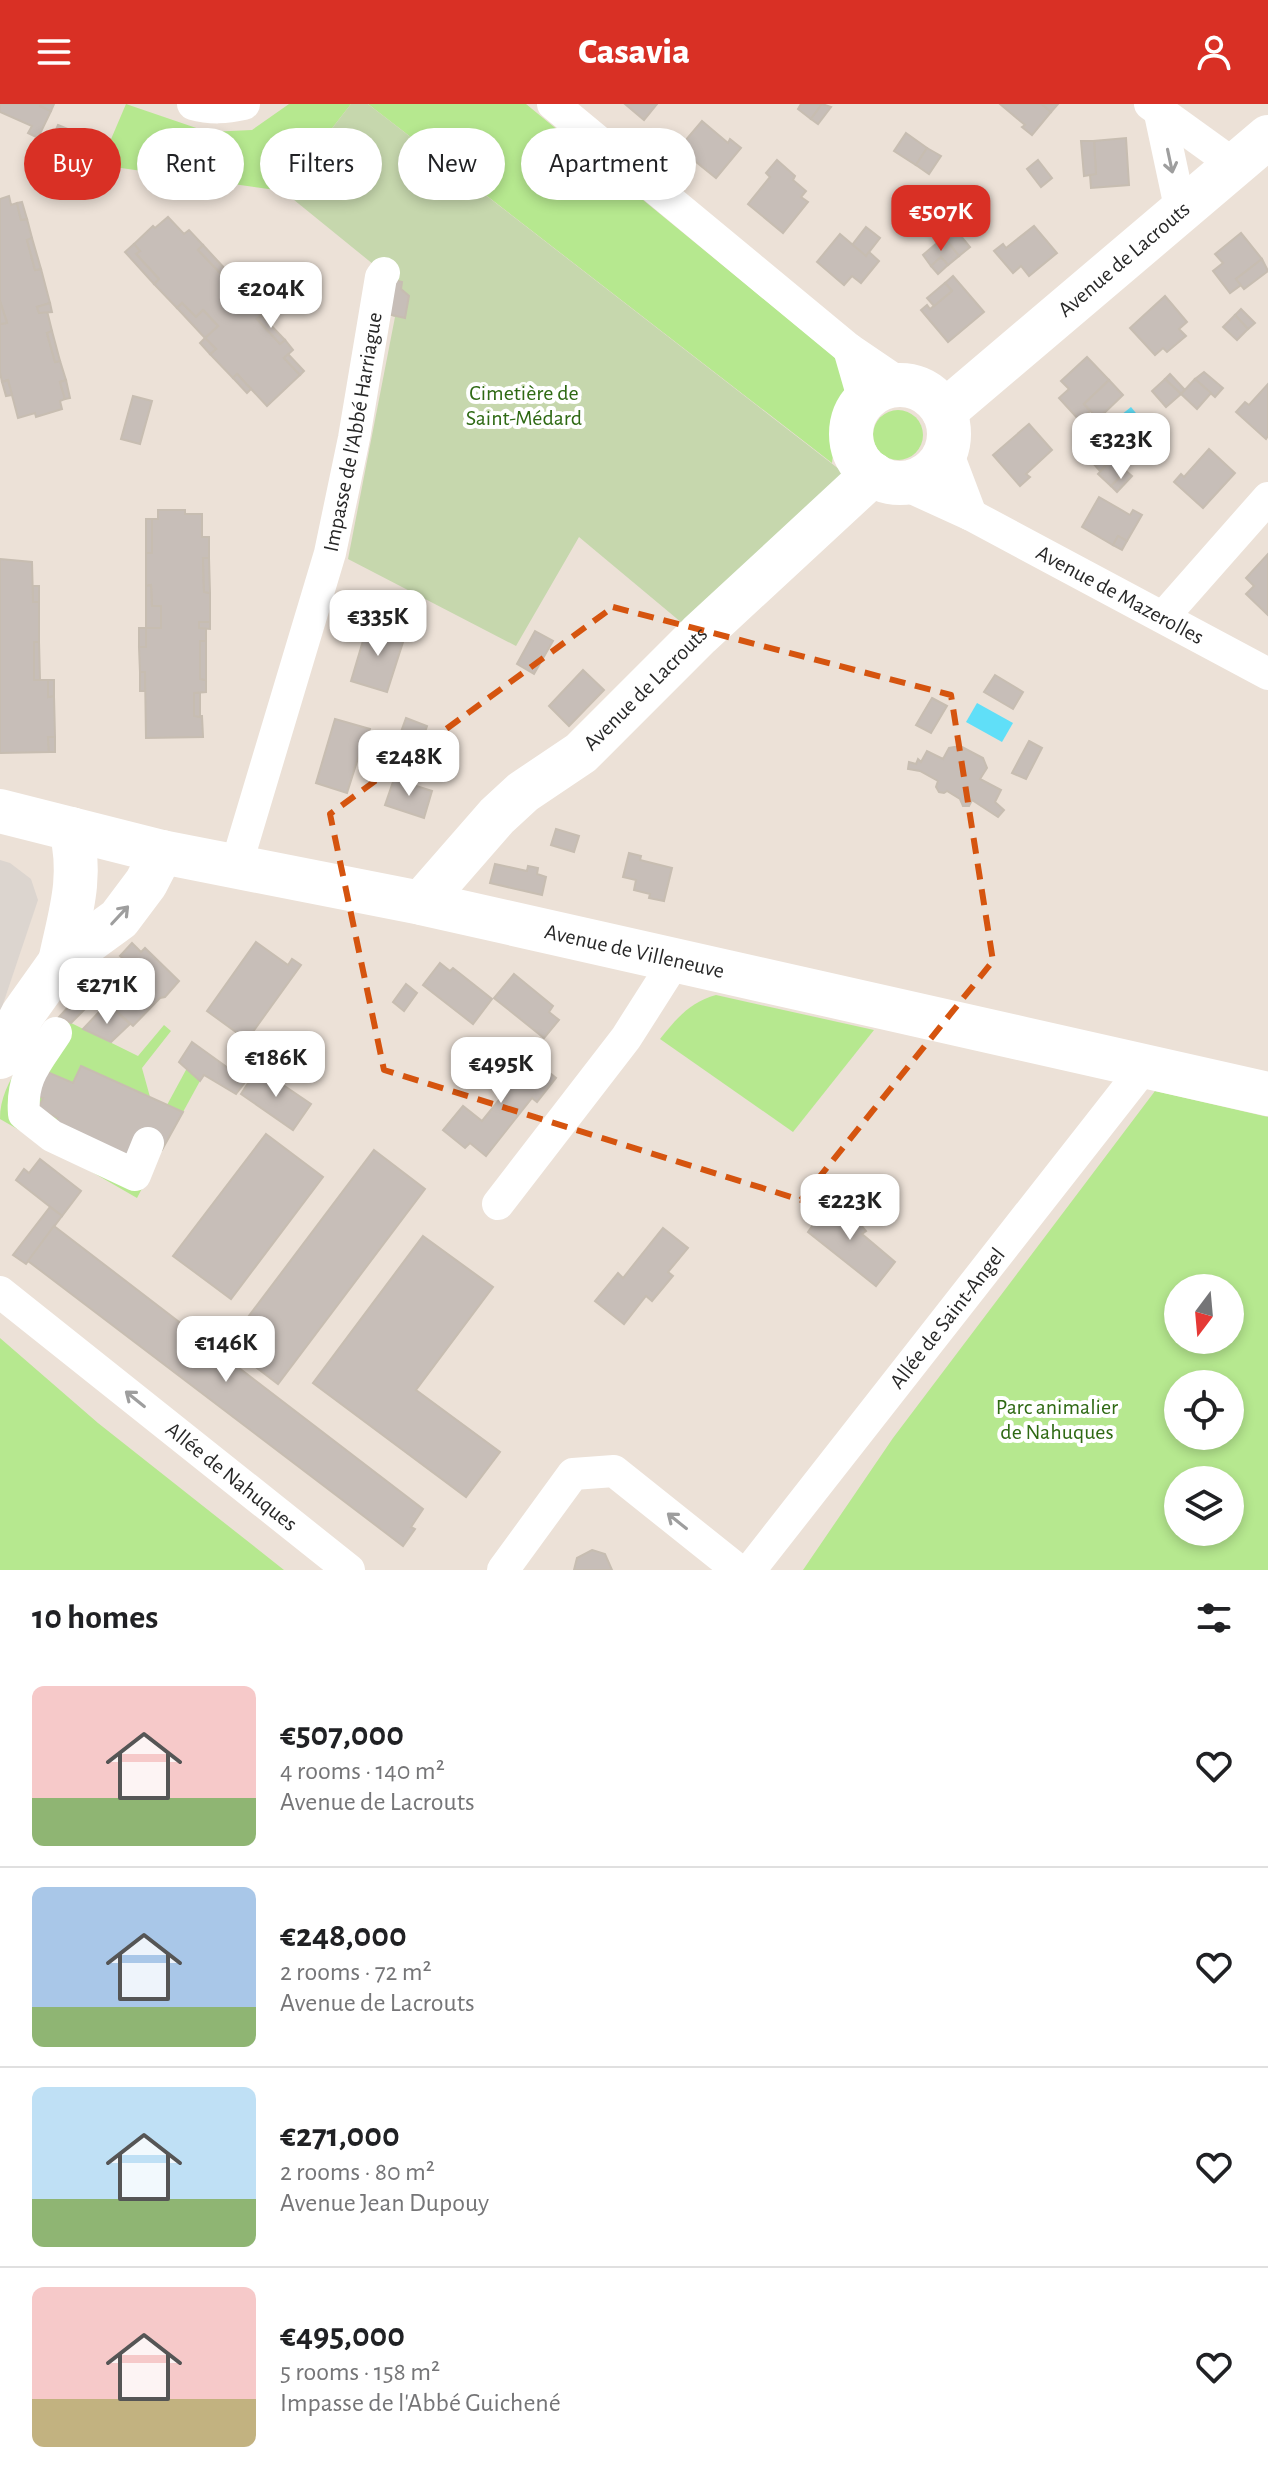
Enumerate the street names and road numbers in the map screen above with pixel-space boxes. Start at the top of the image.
street label: Avenue de Lacrouts [1054,198,1194,321]
street label: Impasse de l'Abbé Harriague [320,311,386,554]
street label: Avenue de Mazerolles [1033,541,1207,648]
street label: Avenue de Lacrouts [579,622,711,755]
street label: Avenue de Villeneuve [543,920,726,982]
street label: Allée de Saint-Angel [886,1244,1009,1393]
street label: Allée de Nahuques [162,1418,301,1535]

